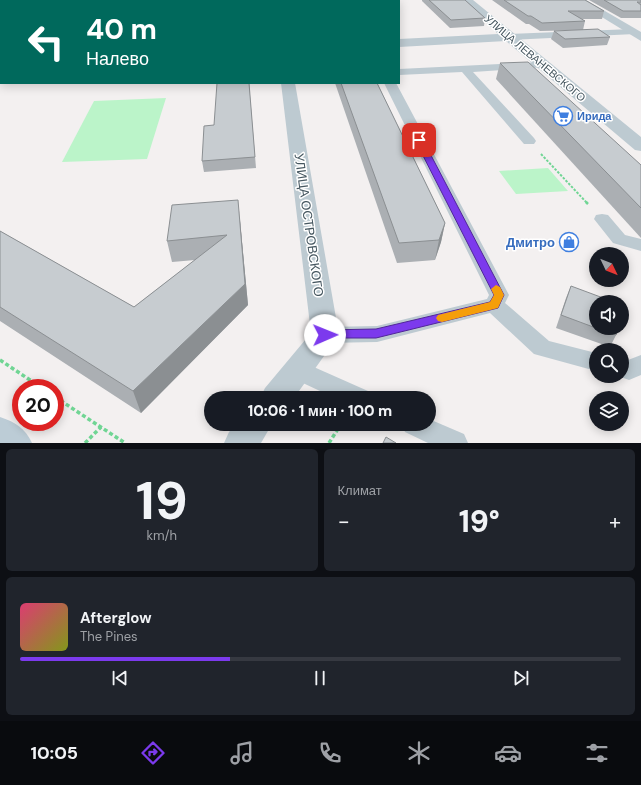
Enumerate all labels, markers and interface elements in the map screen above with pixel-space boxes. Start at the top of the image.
text: 40 m [86,11,157,48]
street label: УЛИЦА ЛЕВАНЕВСКОГО [481,12,589,105]
icon: left [20,16,72,68]
text: Налево [86,47,149,71]
supermarket icon: Ирида [552,105,574,127]
place label: Ирида [577,109,612,123]
pin [402,123,436,157]
icon: arrive [408,129,430,151]
street label: УЛИЦА ОСТРОВСКОГО [291,152,327,298]
shop icon: Дмитро [558,231,580,253]
place label: Дмитро [506,234,555,251]
north arrow [589,247,629,287]
map controls [589,247,629,431]
button: sound [589,295,629,335]
position arrow [304,314,346,356]
button: search [589,343,629,383]
speed limit sign: 20 [12,379,64,431]
button: layers [589,391,629,431]
text: 10:06 · 1 мин · 100 m [248,401,392,421]
text: 19 [136,467,188,535]
text: Климат [338,482,382,499]
text: 19° [459,502,500,541]
text: − [338,507,350,536]
text: + [609,507,621,536]
text: km/h [146,527,177,544]
text: Afterglow [80,608,152,628]
text: The Pines [80,628,138,645]
icon: previous [109,667,131,689]
icon: pause [309,667,331,689]
icon: next [510,667,532,689]
icon: directions [139,739,167,767]
icon: music [228,739,256,767]
icon: phone [316,739,344,767]
icon: climate [405,739,433,767]
icon: car [494,739,522,767]
icon: filters [583,739,611,767]
text: 10:05 [30,741,78,765]

